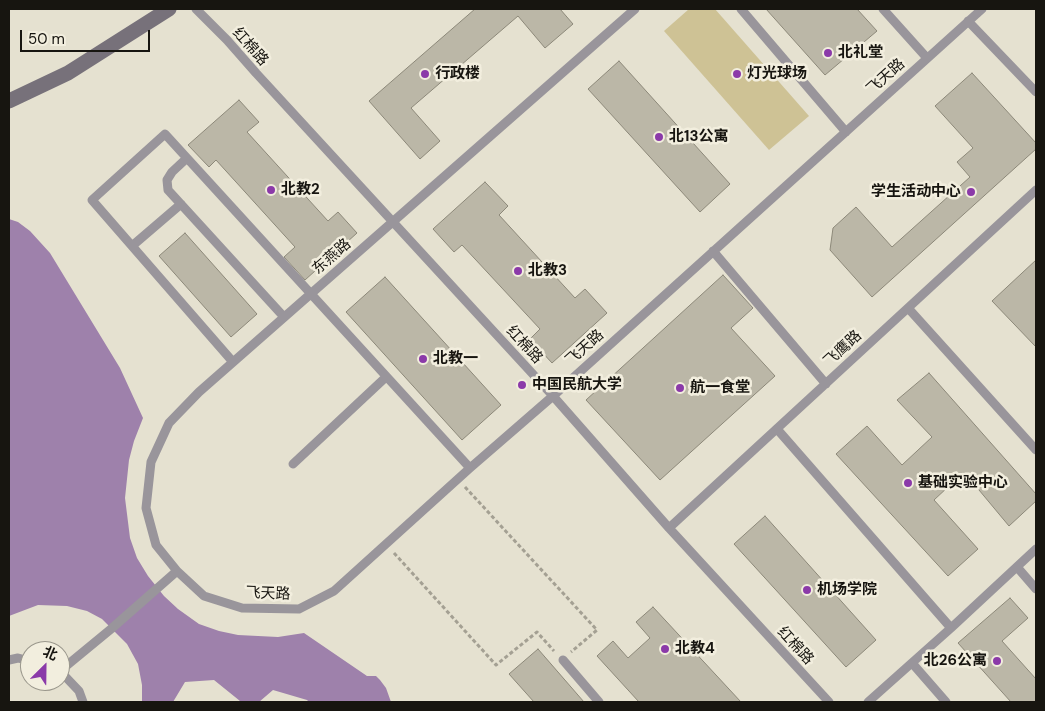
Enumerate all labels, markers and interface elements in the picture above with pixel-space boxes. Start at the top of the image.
scale bar [22,20,152,52]
street label: 红棉路 [228,24,272,70]
text: 50 m [28,29,65,49]
place label: 北礼堂 [838,44,883,62]
marker: 北礼堂 [822,47,834,59]
street label: 飞天路 [863,55,909,99]
place label: 行政楼 [435,65,480,83]
place label: 灯光球场 [747,65,807,83]
marker: 行政楼 [419,68,431,80]
marker: 灯光球场 [731,68,743,80]
place label: 北13公寓 [669,128,729,146]
marker: 北13公寓 [653,131,665,143]
place label: 北教2 [281,181,320,199]
place label: 学生活动中心 [871,183,961,201]
marker: 北教2 [265,184,277,196]
marker: 学生活动中心 [965,186,977,198]
street label: 东燕路 [309,235,355,279]
place label: 北教3 [528,262,567,280]
marker: 北教3 [512,265,524,277]
street label: 红棉路 [502,322,546,368]
street label: 飞天路 [562,326,608,370]
street label: 飞鹰路 [820,327,866,371]
place label: 北教一 [433,350,478,368]
marker: 北教一 [417,353,429,365]
place label: 中国民航大学 [532,376,622,394]
marker: 中国民航大学 [516,379,528,391]
place label: 航一食堂 [690,379,750,397]
marker: 航一食堂 [674,382,686,394]
place label: 基础实验中心 [918,474,1008,492]
marker: 基础实验中心 [902,477,914,489]
place label: 机场学院 [817,581,877,599]
street label: 飞天路 [245,584,291,604]
marker: 机场学院 [801,584,813,596]
street label: 红棉路 [773,623,817,669]
place label: 北教4 [675,640,715,658]
north arrow [20,641,70,691]
text: 北 [41,642,60,664]
marker: 北教4 [659,643,671,655]
place label: 北26公寓 [924,652,987,670]
marker: 北26公寓 [991,655,1003,667]

